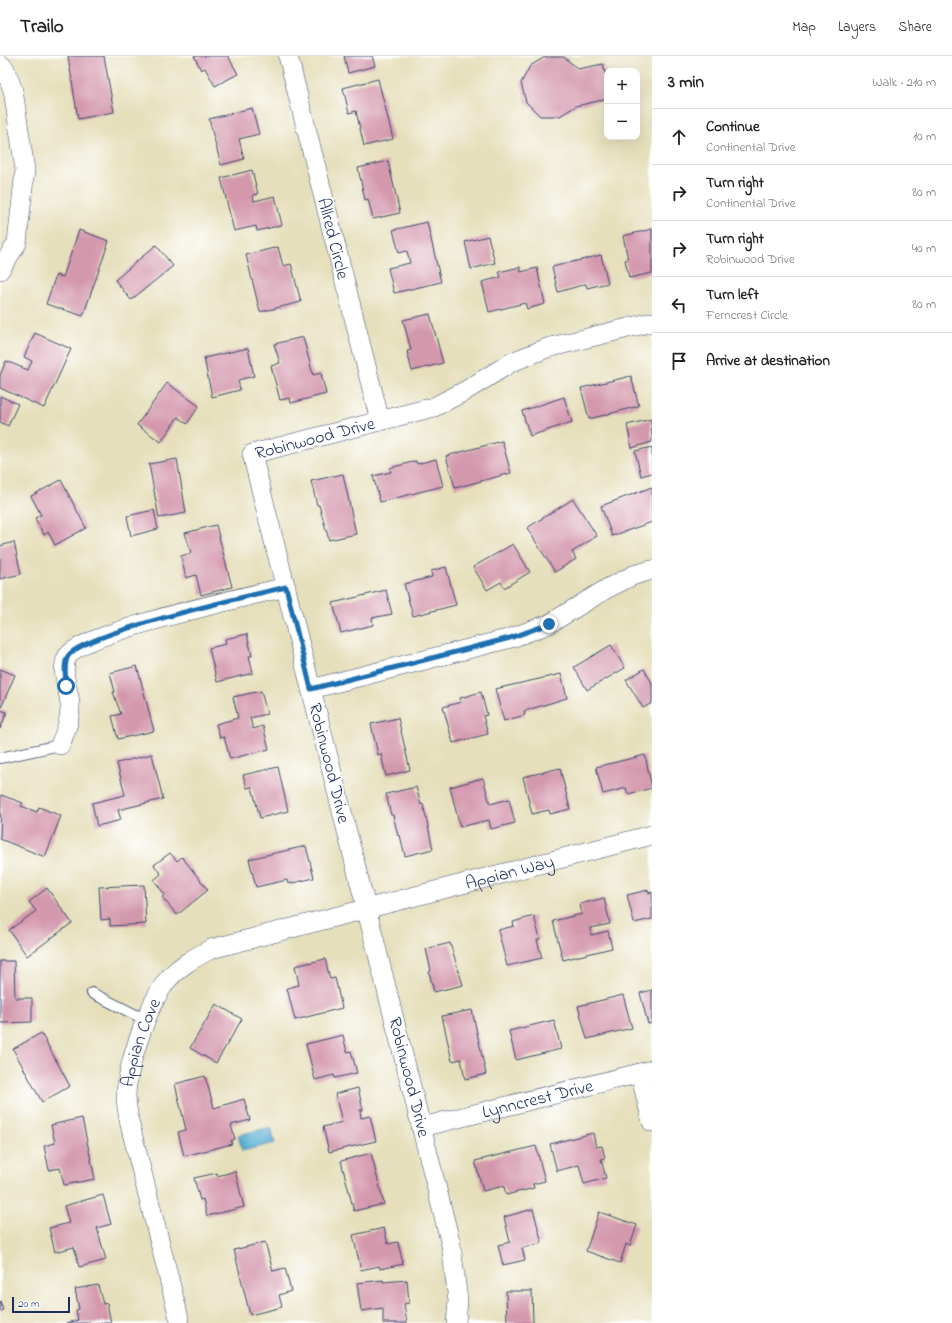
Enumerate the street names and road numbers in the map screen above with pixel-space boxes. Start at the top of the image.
street label: Allred Circle [309,195,355,283]
street label: Robinwood Drive [252,412,379,468]
street label: Robinwood Drive [301,701,356,827]
street label: Appian Way [463,850,557,898]
street label: Appian Cove [116,994,169,1089]
street label: Robinwood Drive [381,1015,436,1141]
street label: Lynncrest Drive [480,1074,597,1127]

